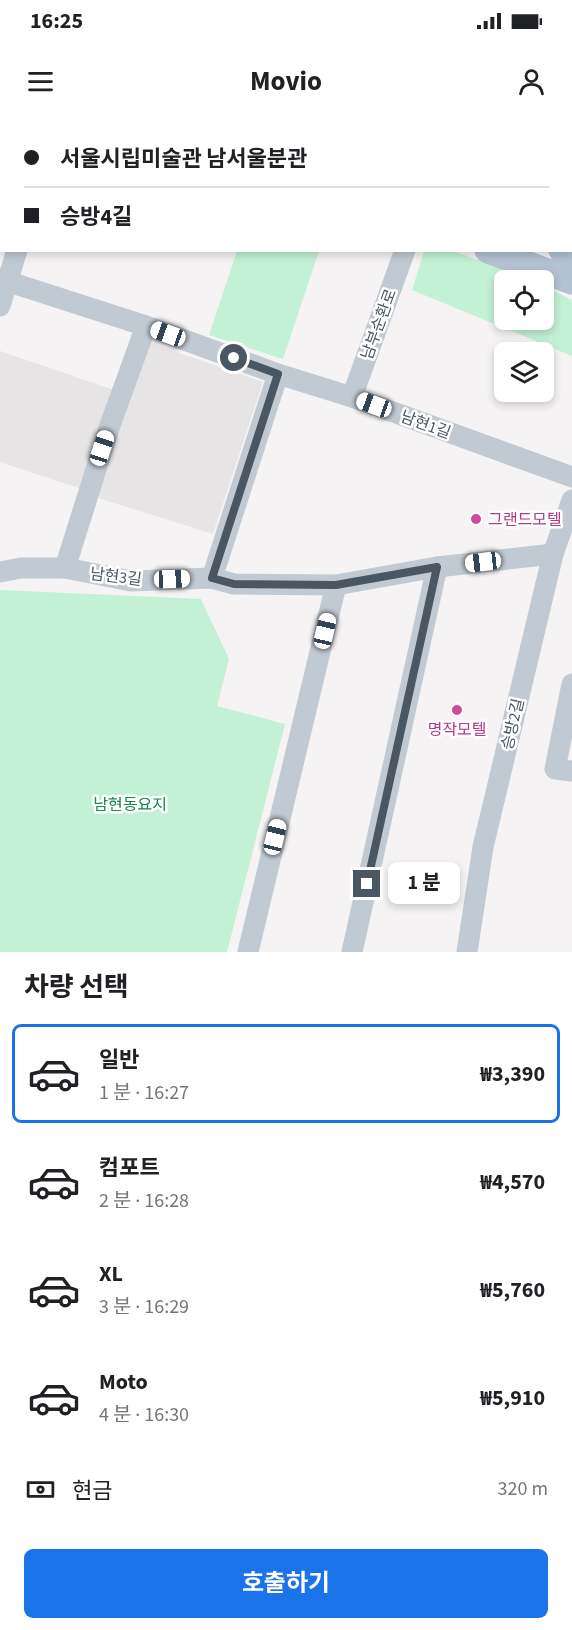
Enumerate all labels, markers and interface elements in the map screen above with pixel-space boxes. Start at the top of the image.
text: 16:25 [30,5,83,37]
text: Movio [250,62,322,101]
icon: menu [24,65,57,98]
icon: person [515,65,548,98]
text: 서울시립미술관 남서울분관 [60,143,307,175]
text: 승방4길 [60,201,132,233]
map controls [494,270,554,402]
button: locate [494,270,554,330]
street label: 남부순환로 [356,286,402,363]
car [148,319,188,349]
button: layers [494,342,554,402]
route start [220,344,247,371]
car [354,390,394,420]
street label: 남현1길 [397,406,454,444]
car [88,428,116,468]
place label: 그랜드모텔 [488,509,562,531]
marker: 그랜드모텔 [469,512,483,526]
car [464,551,502,573]
street label: 남현3길 [89,563,143,591]
car [154,569,190,589]
car [312,611,338,651]
street label: 승방2길 [496,696,530,752]
marker: 명작모텔 [450,703,464,717]
place label: 명작모텔 [428,719,486,741]
park label: 남현동요지 [93,794,167,816]
car [262,817,288,857]
callout: 1 분 [388,863,460,905]
text: 1 분 [408,869,440,897]
route end [353,870,380,897]
text: 차량 선택 [24,968,129,1007]
text: 일반 [99,1044,139,1076]
icon: car [27,1047,81,1101]
text: ₩3,390 [480,1058,545,1090]
text: 1 분 · 16:27 [99,1079,189,1107]
text: 컴포트 [99,1152,160,1184]
icon: car [27,1155,81,1209]
text: ₩4,570 [480,1166,545,1198]
text: 2 분 · 16:28 [99,1187,189,1215]
text: XL [99,1258,123,1290]
icon: car [27,1263,81,1317]
text: ₩5,760 [480,1274,545,1306]
text: 3 분 · 16:29 [99,1293,189,1321]
text: Moto [99,1366,148,1398]
icon: car [27,1371,81,1425]
text: ₩5,910 [480,1382,545,1414]
text: 4 분 · 16:30 [99,1401,189,1429]
icon: cash [24,1473,57,1506]
text: 현금 [72,1475,112,1507]
text: 320 m [498,1475,548,1503]
button: 호출하기 [24,1549,548,1618]

